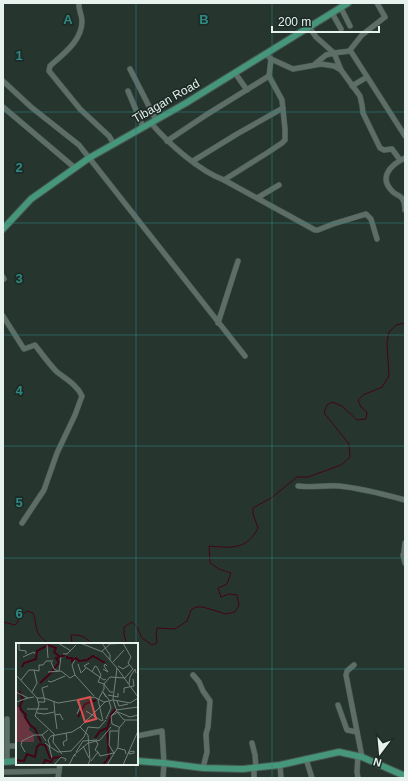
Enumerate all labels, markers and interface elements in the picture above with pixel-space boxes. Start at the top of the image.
scale bar [272,8,379,34]
text: A [63,12,73,27]
text: B [199,12,209,27]
text: 200 m [278,15,311,29]
text: 1 [15,48,23,63]
street label: Tibagan Road [130,76,202,126]
text: 2 [15,160,23,175]
text: 3 [15,271,23,286]
text: 4 [15,383,23,398]
text: 5 [15,495,23,510]
text: 6 [15,606,23,621]
inset map [16,643,138,765]
north arrow [360,733,400,773]
text: N [372,756,383,769]

